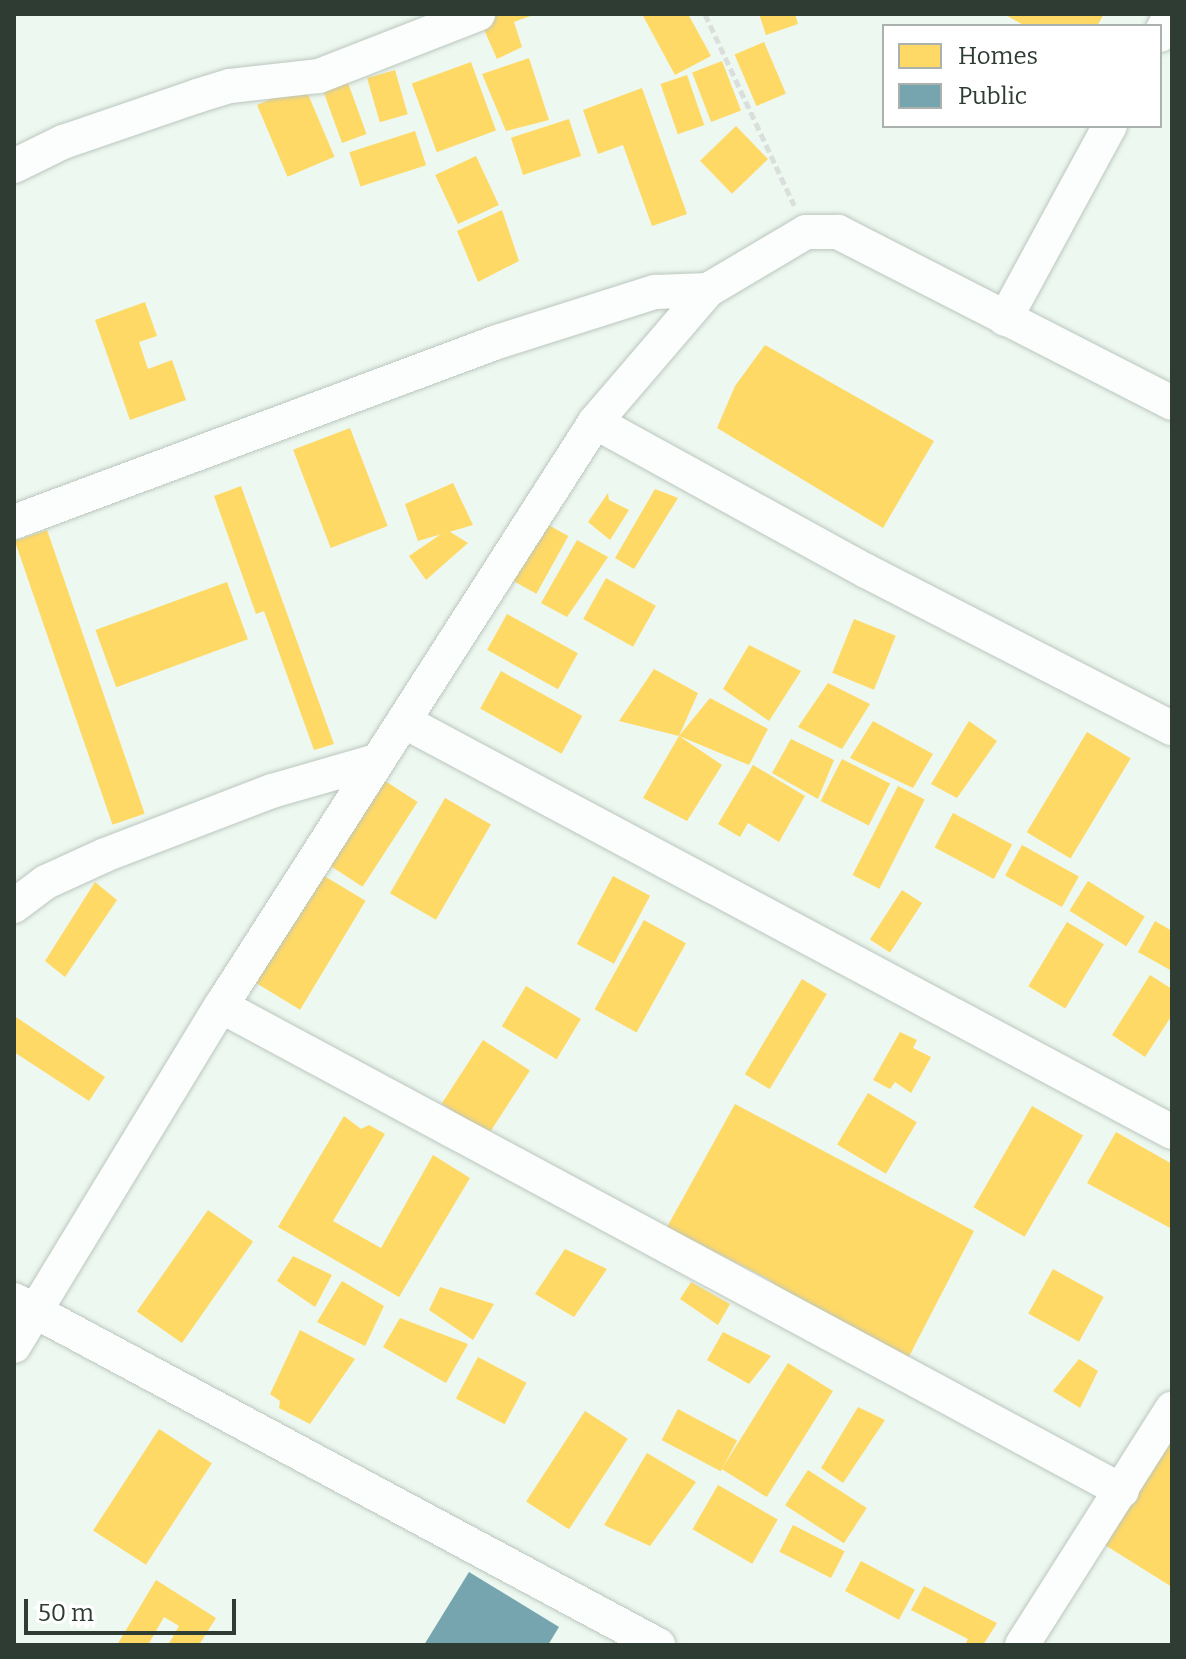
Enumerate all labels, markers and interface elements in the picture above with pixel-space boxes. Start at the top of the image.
legend [882,24,1162,128]
text: Homes [958,42,1038,70]
text: Public [958,82,1027,110]
scale bar [28,1583,240,1633]
text: 50 m [38,1599,94,1627]

